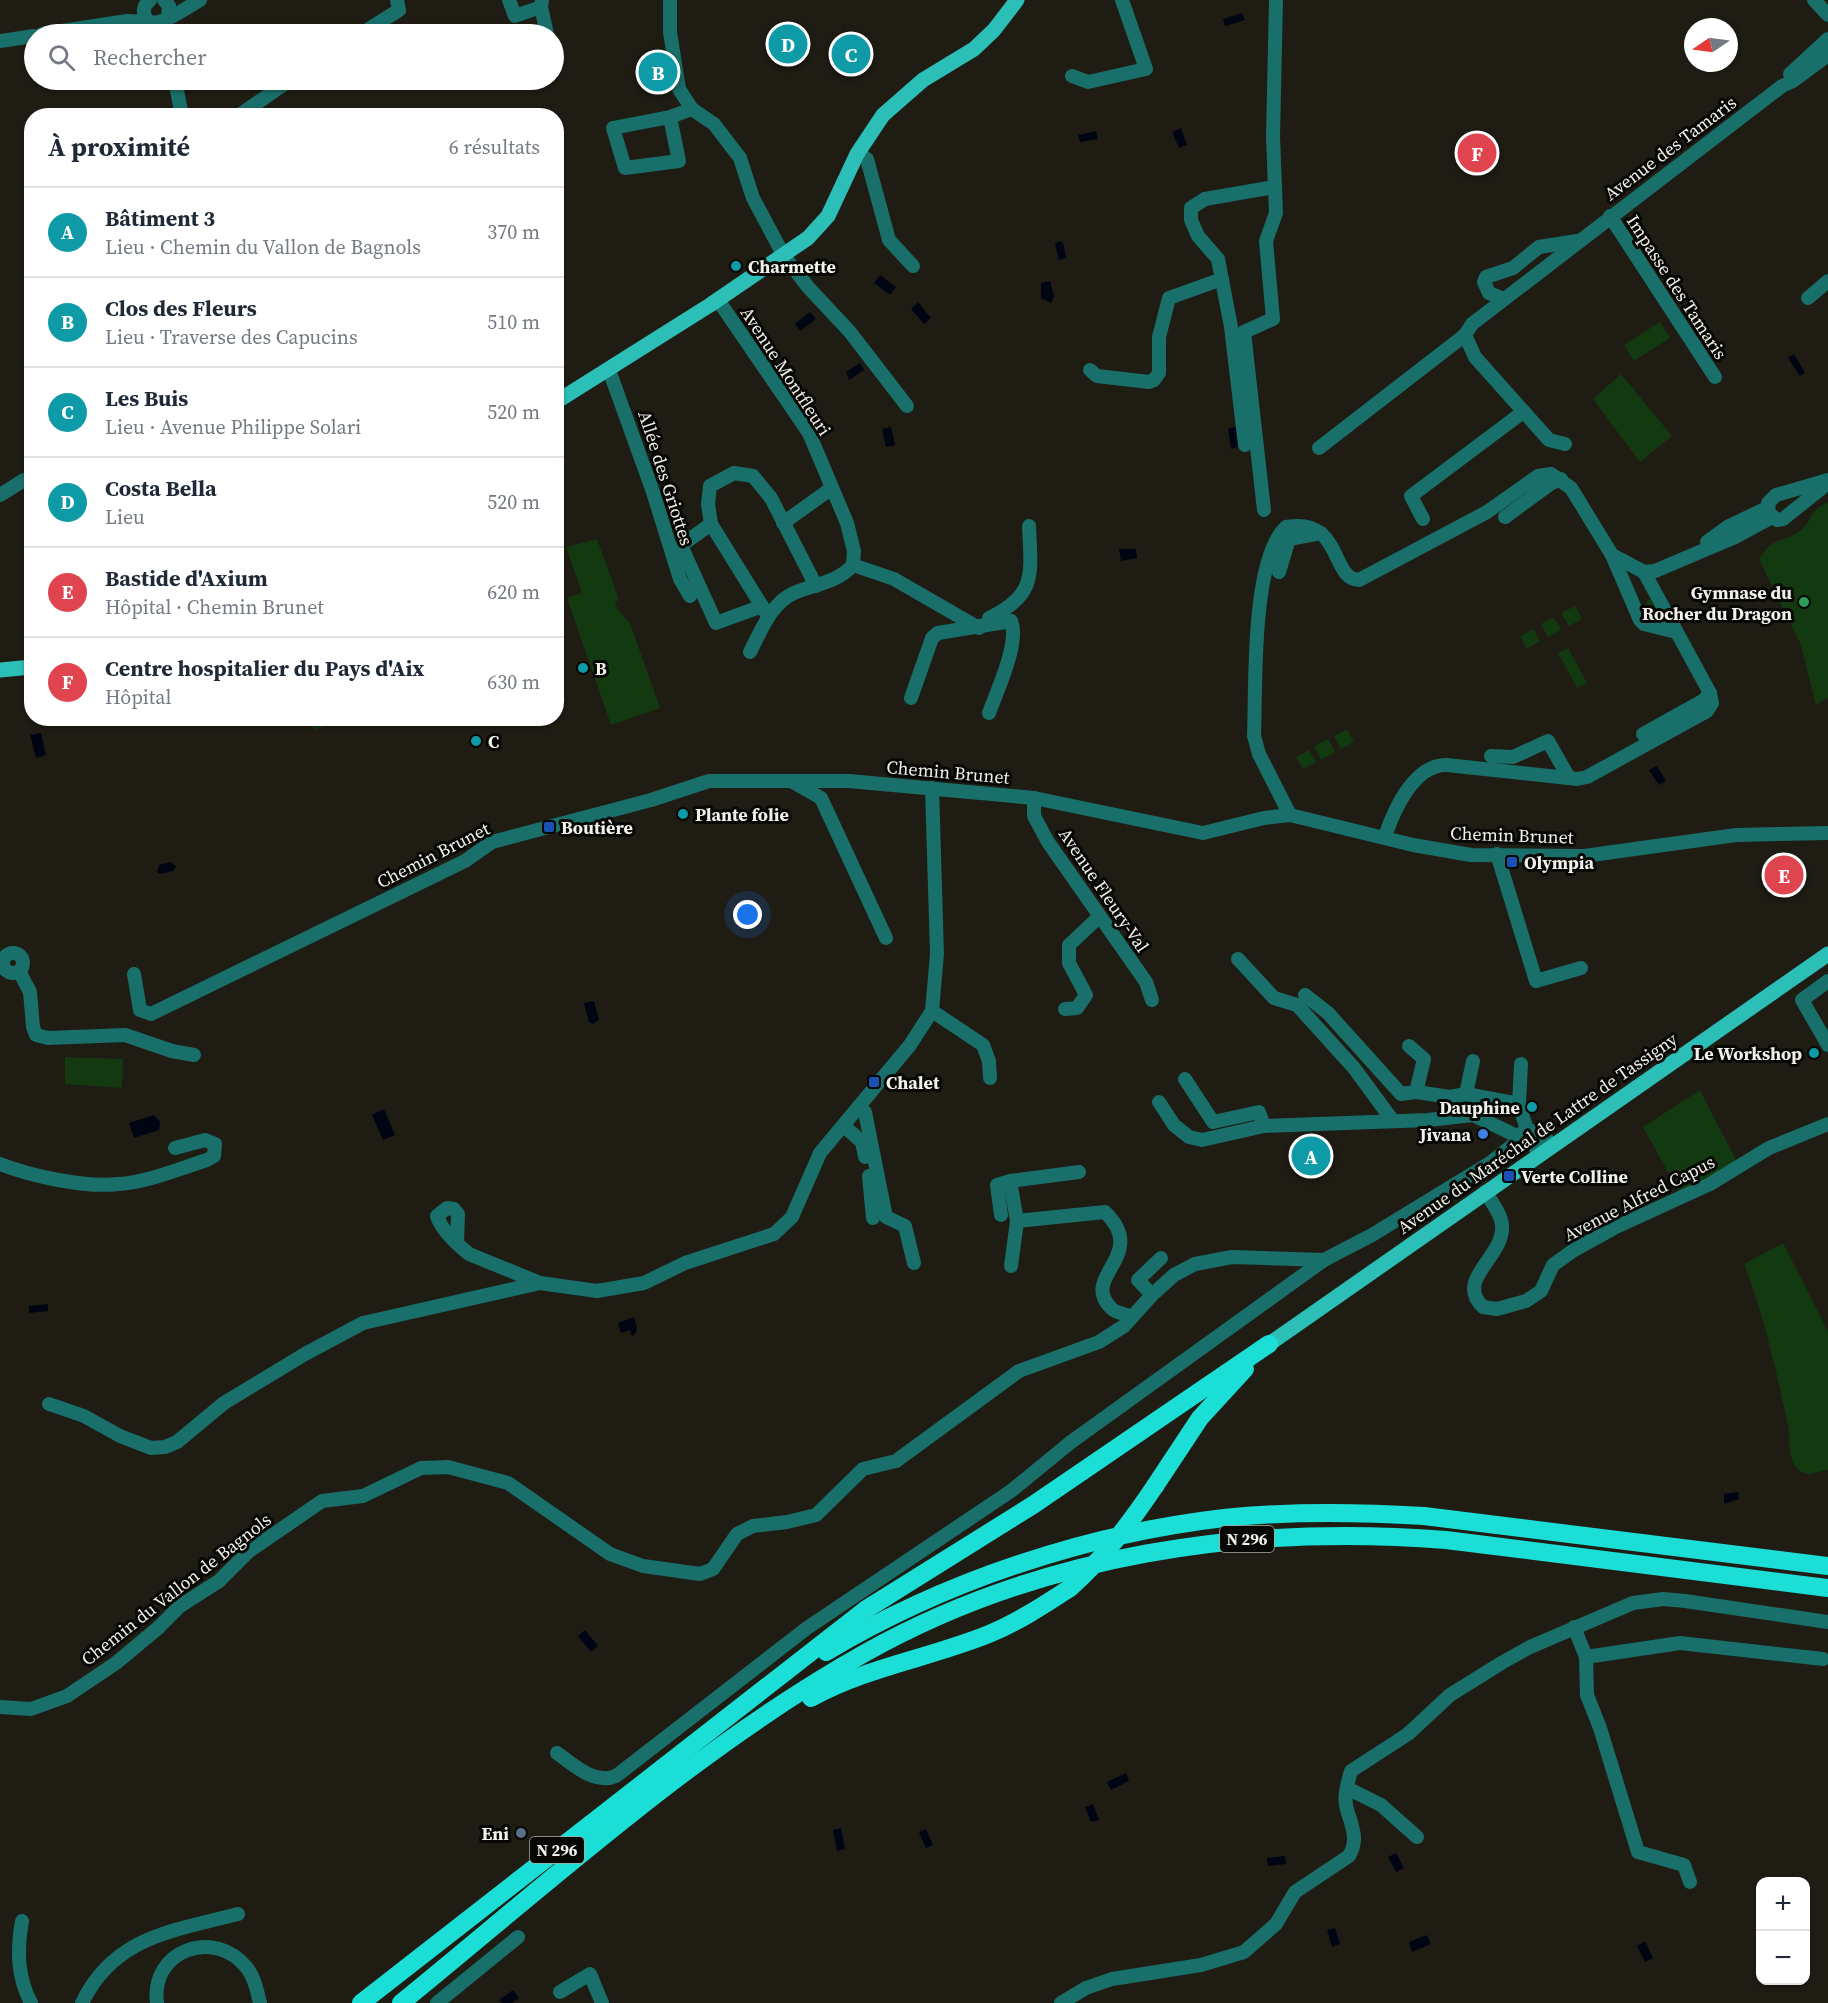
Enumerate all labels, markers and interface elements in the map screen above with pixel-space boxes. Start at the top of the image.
north arrow [1684,18,1738,72]
pin: D [768,22,808,66]
search box [24,24,564,90]
pin: C [832,32,870,76]
icon: search [45,41,78,74]
text: Rechercher [93,42,207,72]
pin: B [638,50,678,94]
street label: Avenue des Tamaris [1599,90,1741,206]
text: À proximité [48,129,190,165]
pin: F [1458,130,1496,176]
text: 6 résultats [449,133,540,161]
text: Bâtiment 3 [105,203,215,233]
street label: Impasse des Tamaris [1621,210,1733,364]
text: A [61,218,74,246]
text: 370 m [487,218,540,246]
text: Lieu · Chemin du Vallon de Bagnols [105,233,421,261]
place label: Charmette [748,254,836,279]
marker: Charmette [729,259,743,273]
text: Clos des Fleurs [105,293,257,323]
street label: Avenue Montfleuri [735,302,837,440]
text: B [61,308,74,336]
text: 510 m [487,308,540,336]
text: Lieu · Traverse des Capucins [105,323,358,351]
text: Les Buis [105,383,188,413]
text: C [61,398,74,426]
text: 520 m [487,398,540,426]
street label: Allée des Griottes [632,407,700,549]
text: Lieu · Avenue Philippe Solari [105,413,361,441]
text: Costa Bella [105,473,217,503]
text: D [60,488,75,516]
text: 520 m [487,488,540,516]
text: Lieu [105,503,145,531]
text: Bastide d'Axium [105,563,268,593]
text: E [62,578,73,606]
text: 620 m [487,578,540,606]
place label: Gymnase du Rocher du Dragon [1642,580,1792,626]
text: Hôpital · Chemin Brunet [105,593,324,621]
marker: Gymnase du Rocher du Dragon [1797,595,1811,609]
text: Centre hospitalier du Pays d'Aix [105,653,424,683]
place label: B [595,656,607,681]
marker: B [576,661,590,675]
text: F [62,668,73,696]
text: 630 m [487,668,540,696]
text: Hôpital [105,683,171,711]
place label: C [488,729,499,754]
marker: C [469,734,483,748]
street label: Chemin Brunet [885,754,1011,790]
place label: Plante folie [695,802,789,827]
marker: Plante folie [676,807,690,821]
place label: Boutière [561,815,633,840]
street label: Chemin Brunet [372,816,494,894]
marker: Boutière [542,820,556,834]
street label: Chemin Brunet [1450,820,1574,850]
street label: Avenue Fleury-Val [1053,823,1155,957]
place label: Olympia [1524,850,1594,875]
pin: E [1764,852,1804,898]
marker: Olympia [1505,855,1519,869]
your location [733,900,762,929]
street label: Avenue du Maréchal de Lattre de Tassigny [1392,1026,1683,1240]
place label: Le Workshop [1694,1041,1802,1066]
marker: Le Workshop [1807,1046,1821,1060]
place label: Chalet [886,1070,940,1095]
marker: Chalet [867,1075,881,1089]
place label: Dauphine [1439,1095,1520,1120]
marker: Dauphine [1525,1100,1539,1114]
place label: Jivana [1419,1122,1471,1147]
marker: Jivana [1476,1127,1490,1141]
pin: A [1292,1134,1330,1178]
street label: Avenue Alfred Capus [1559,1149,1719,1247]
place label: Verte Colline [1521,1164,1628,1189]
marker: Verte Colline [1502,1169,1516,1183]
street label: Chemin du Vallon de Bagnols [76,1507,276,1671]
road number: N 296 [1220,1526,1274,1552]
place label: Eni [482,1821,509,1846]
marker: Eni [514,1826,528,1840]
road number: N 296 [530,1837,584,1863]
map controls [1756,1877,1810,1985]
button: + [1756,1877,1810,1931]
button: − [1756,1931,1810,1985]

